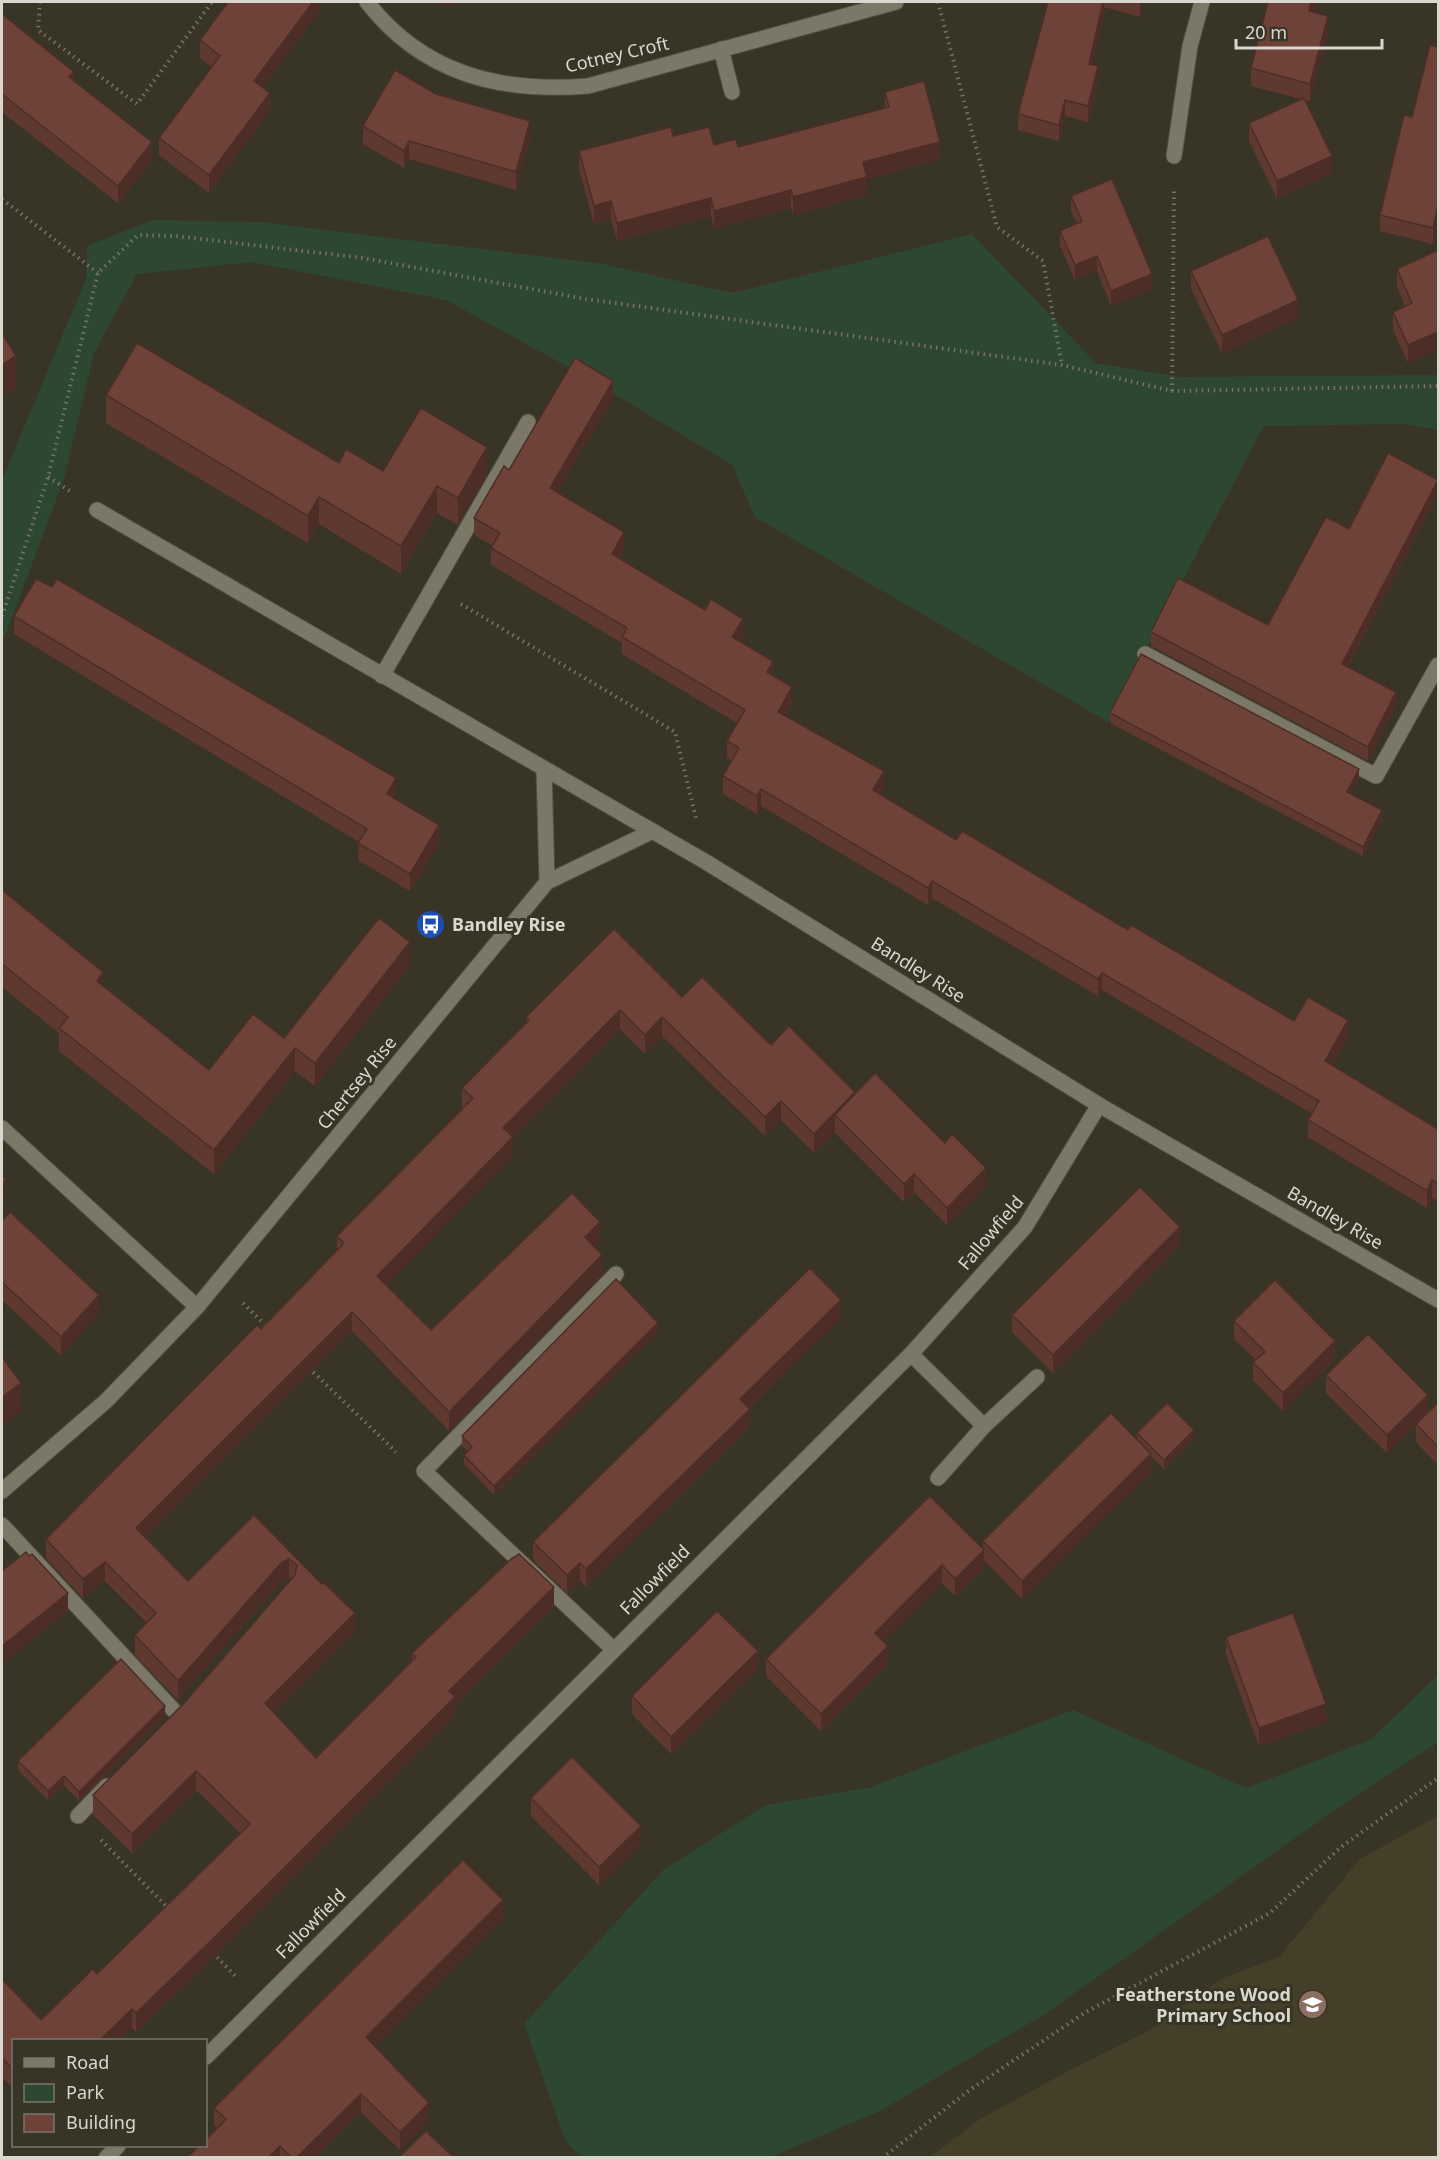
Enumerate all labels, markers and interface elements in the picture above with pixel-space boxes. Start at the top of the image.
scale bar [1236,12,1382,50]
text: 20 m [1245,20,1287,44]
street label: Cotney Croft [563,30,671,78]
bus stop icon: Bandley Rise [415,909,447,941]
place label: Bandley Rise [452,912,566,936]
street label: Bandley Rise [867,931,970,1008]
street label: Chertsey Rise [311,1031,401,1134]
street label: Bandley Rise [1283,1180,1388,1254]
street label: Fallowfield [952,1190,1028,1275]
street label: Fallowfield [614,1539,695,1620]
street label: Fallowfield [270,1883,351,1964]
place label: Featherstone Wood Primary School [1115,1982,1291,2027]
school or university icon: Featherstone Wood Primary School [1296,1989,1328,2021]
legend [12,2039,207,2147]
text: Road [66,2050,109,2074]
text: Park [66,2080,104,2104]
text: Building [66,2110,136,2134]

